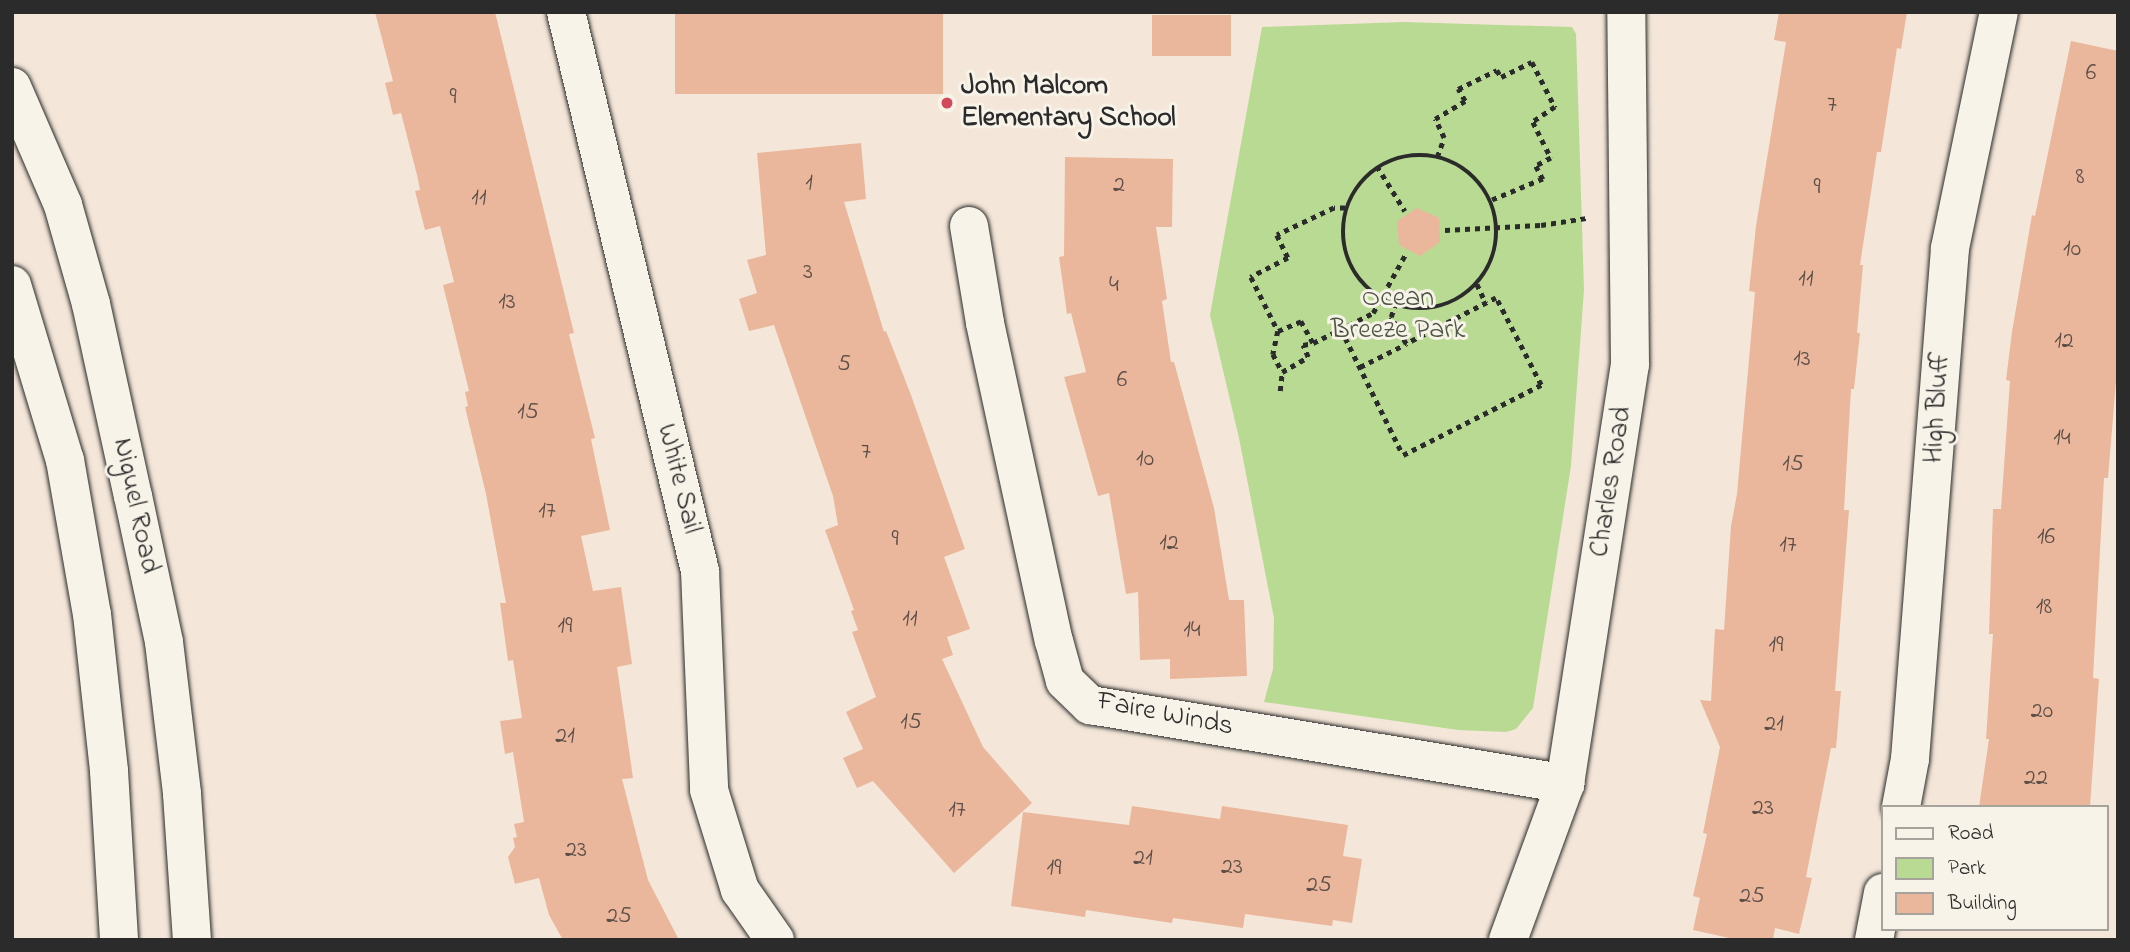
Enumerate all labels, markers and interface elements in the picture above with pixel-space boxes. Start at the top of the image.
house number: 6 [2086,60,2096,88]
place label: John Malcom Elementary School [961,70,1176,136]
house number: 9 [449,84,457,112]
house number: 7 [1827,92,1837,120]
marker: John Malcom Elementary School [939,95,955,111]
house number: 8 [2076,164,2084,192]
house number: 1 [805,170,813,198]
house number: 2 [1113,172,1125,200]
house number: 9 [1813,174,1821,202]
house number: 11 [471,185,487,213]
house number: 10 [2063,236,2081,264]
house number: 3 [803,259,813,287]
house number: 11 [1798,266,1814,294]
house number: 4 [1109,272,1119,300]
park label: Ocean Breeze Park [1331,282,1465,348]
house number: 13 [498,289,516,317]
house number: 12 [2054,328,2074,356]
house number: 13 [1793,346,1811,374]
house number: 5 [837,351,851,379]
street label: High Bluff [1917,351,1959,465]
house number: 6 [1117,367,1127,395]
house number: 15 [517,399,539,427]
street label: Charles Road [1584,404,1640,560]
street label: White Sail [648,421,708,537]
house number: 14 [2053,425,2071,453]
street label: Niguel Road [104,435,166,577]
house number: 7 [861,439,871,467]
house number: 10 [1136,446,1154,474]
house number: 15 [1782,451,1804,479]
house number: 17 [538,498,556,526]
house number: 16 [2037,524,2055,552]
house number: 9 [891,526,899,554]
house number: 12 [1159,530,1179,558]
house number: 17 [1779,532,1797,560]
house number: 18 [2036,594,2052,622]
house number: 11 [902,606,918,634]
house number: 19 [558,613,572,641]
house number: 14 [1183,617,1201,645]
house number: 19 [1769,632,1783,660]
street label: Faire Winds [1094,685,1236,745]
house number: 20 [2031,698,2053,726]
house number: 15 [900,709,922,737]
house number: 21 [1764,711,1784,739]
house number: 21 [555,723,575,751]
house number: 22 [2024,765,2048,793]
house number: 23 [1752,795,1774,823]
house number: 17 [948,797,966,825]
legend [1882,805,2109,931]
text: Road [1948,819,1994,849]
house number: 23 [565,837,587,865]
house number: 21 [1133,845,1153,873]
house number: 23 [1221,854,1243,882]
text: Park [1948,854,1986,884]
house number: 19 [1047,855,1061,883]
house number: 25 [1306,872,1332,900]
house number: 25 [1739,883,1765,911]
text: Building [1948,889,2017,919]
house number: 25 [606,903,632,931]

